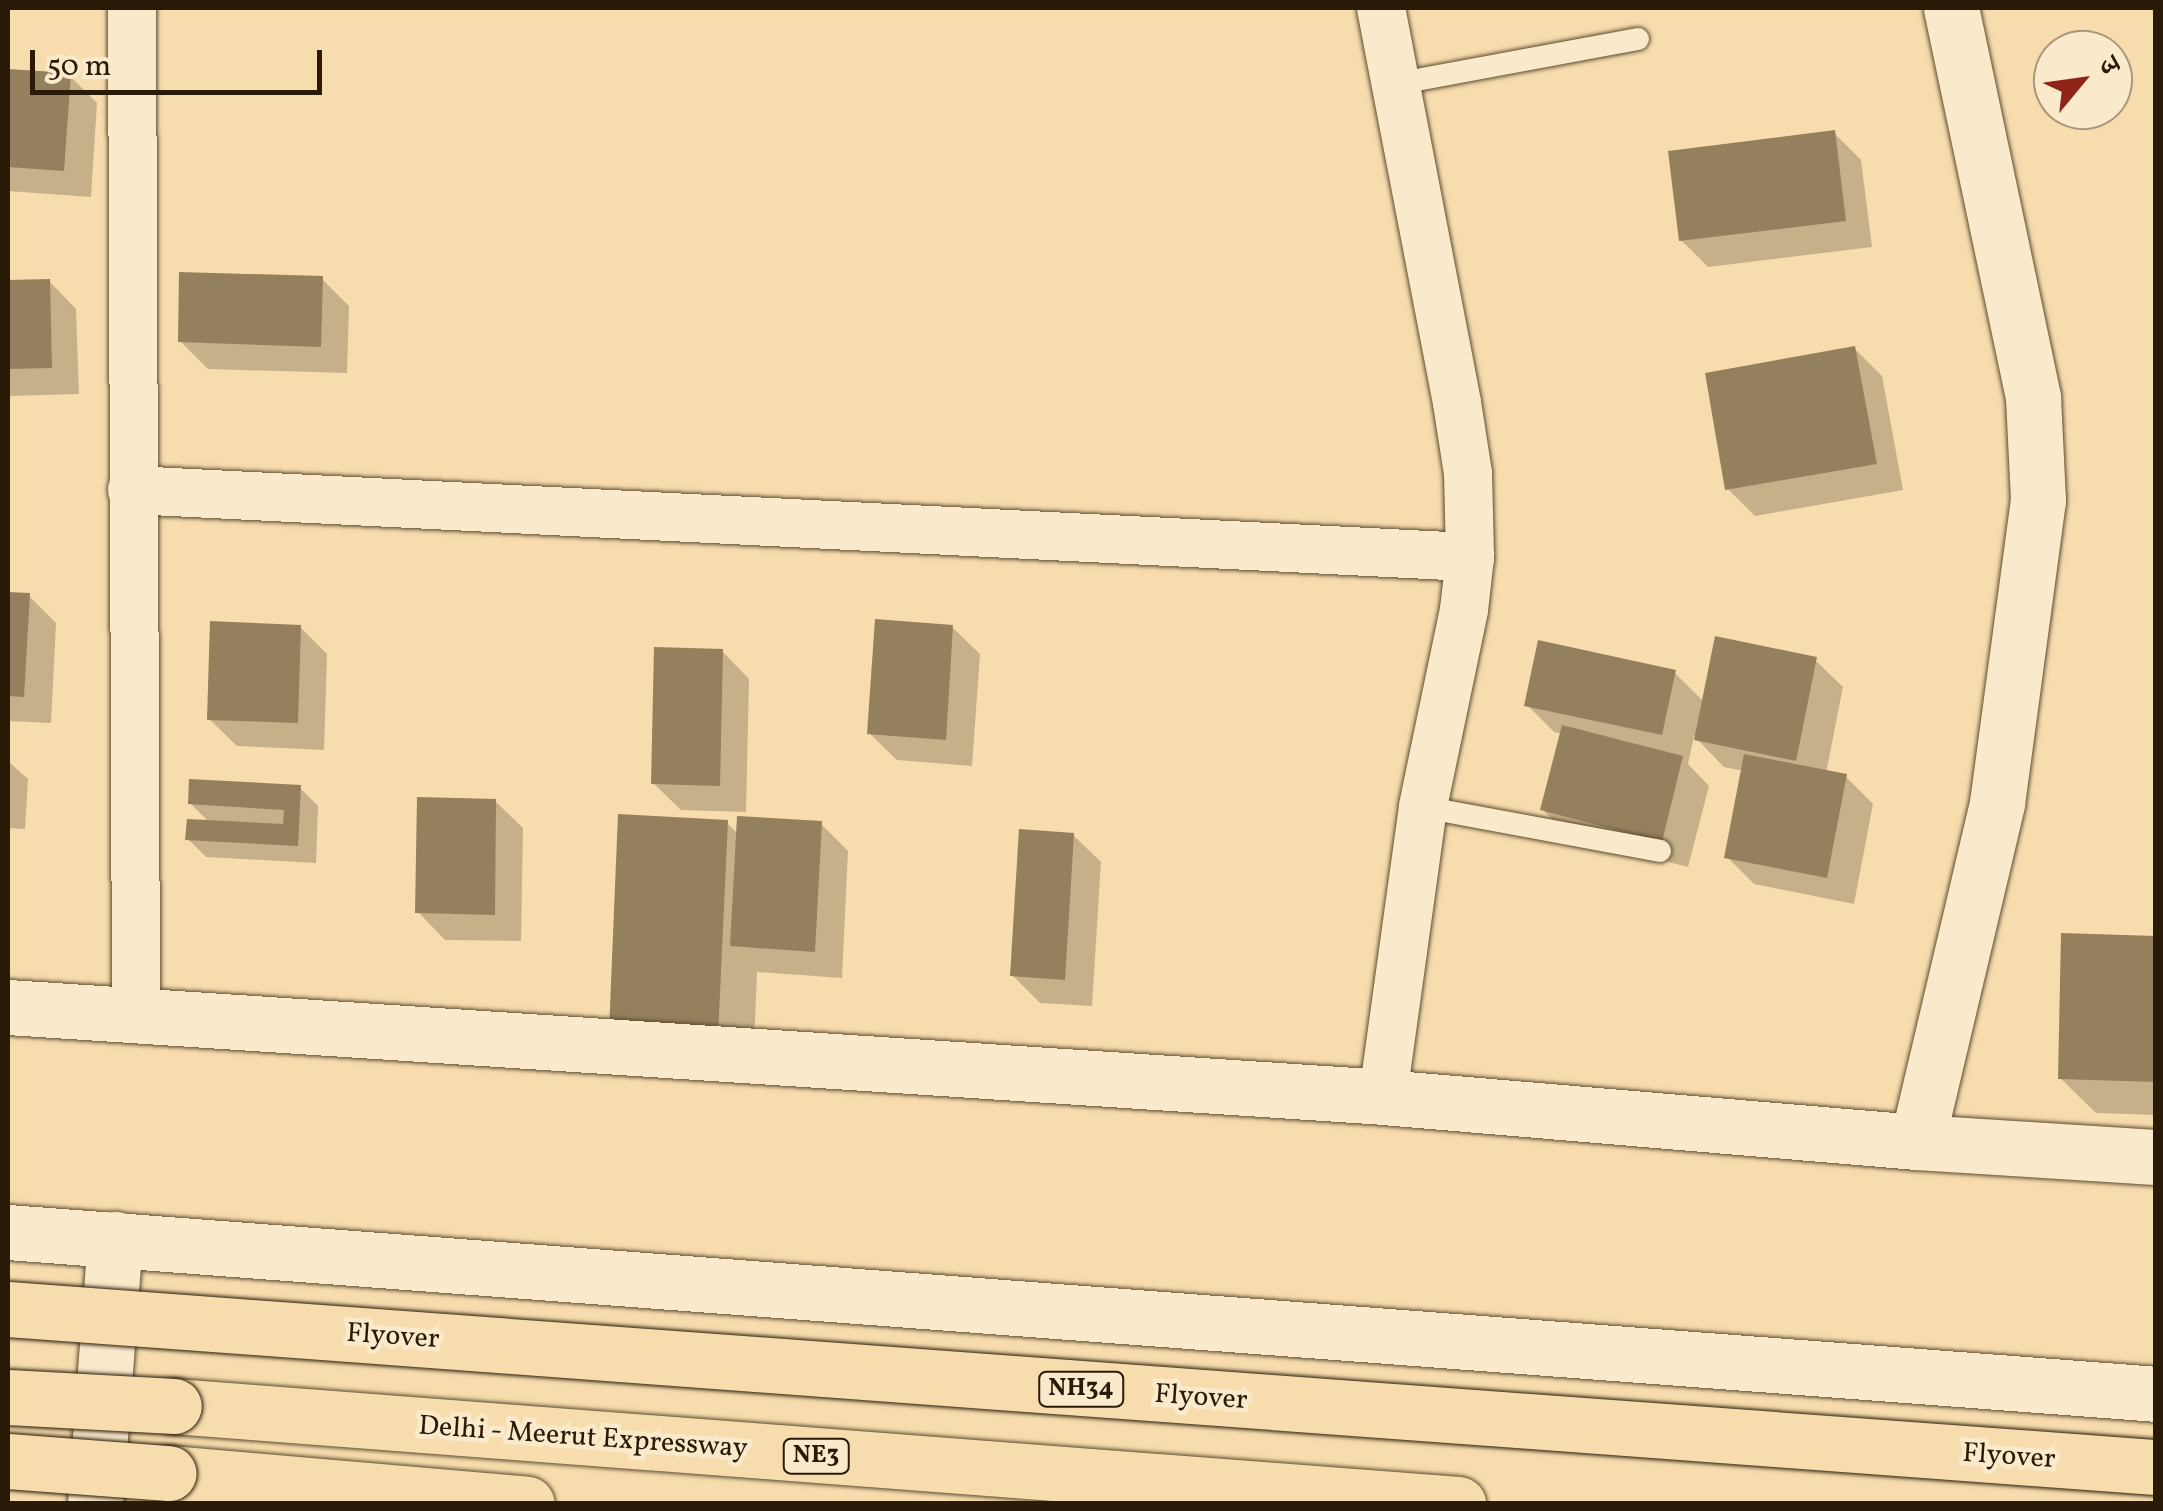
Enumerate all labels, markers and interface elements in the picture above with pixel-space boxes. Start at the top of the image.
scale bar [35,30,328,92]
north arrow [2033,30,2133,130]
text: 50 m [47,46,111,88]
text: उ [2087,50,2128,82]
street label: Flyover [345,1317,441,1357]
road number: NH34 [1036,1369,1126,1409]
street label: Flyover [1153,1378,1249,1418]
street label: Delhi - Meerut Expressway [417,1410,749,1466]
road number: NE3 [781,1436,851,1476]
street label: Flyover [1961,1437,2057,1477]

